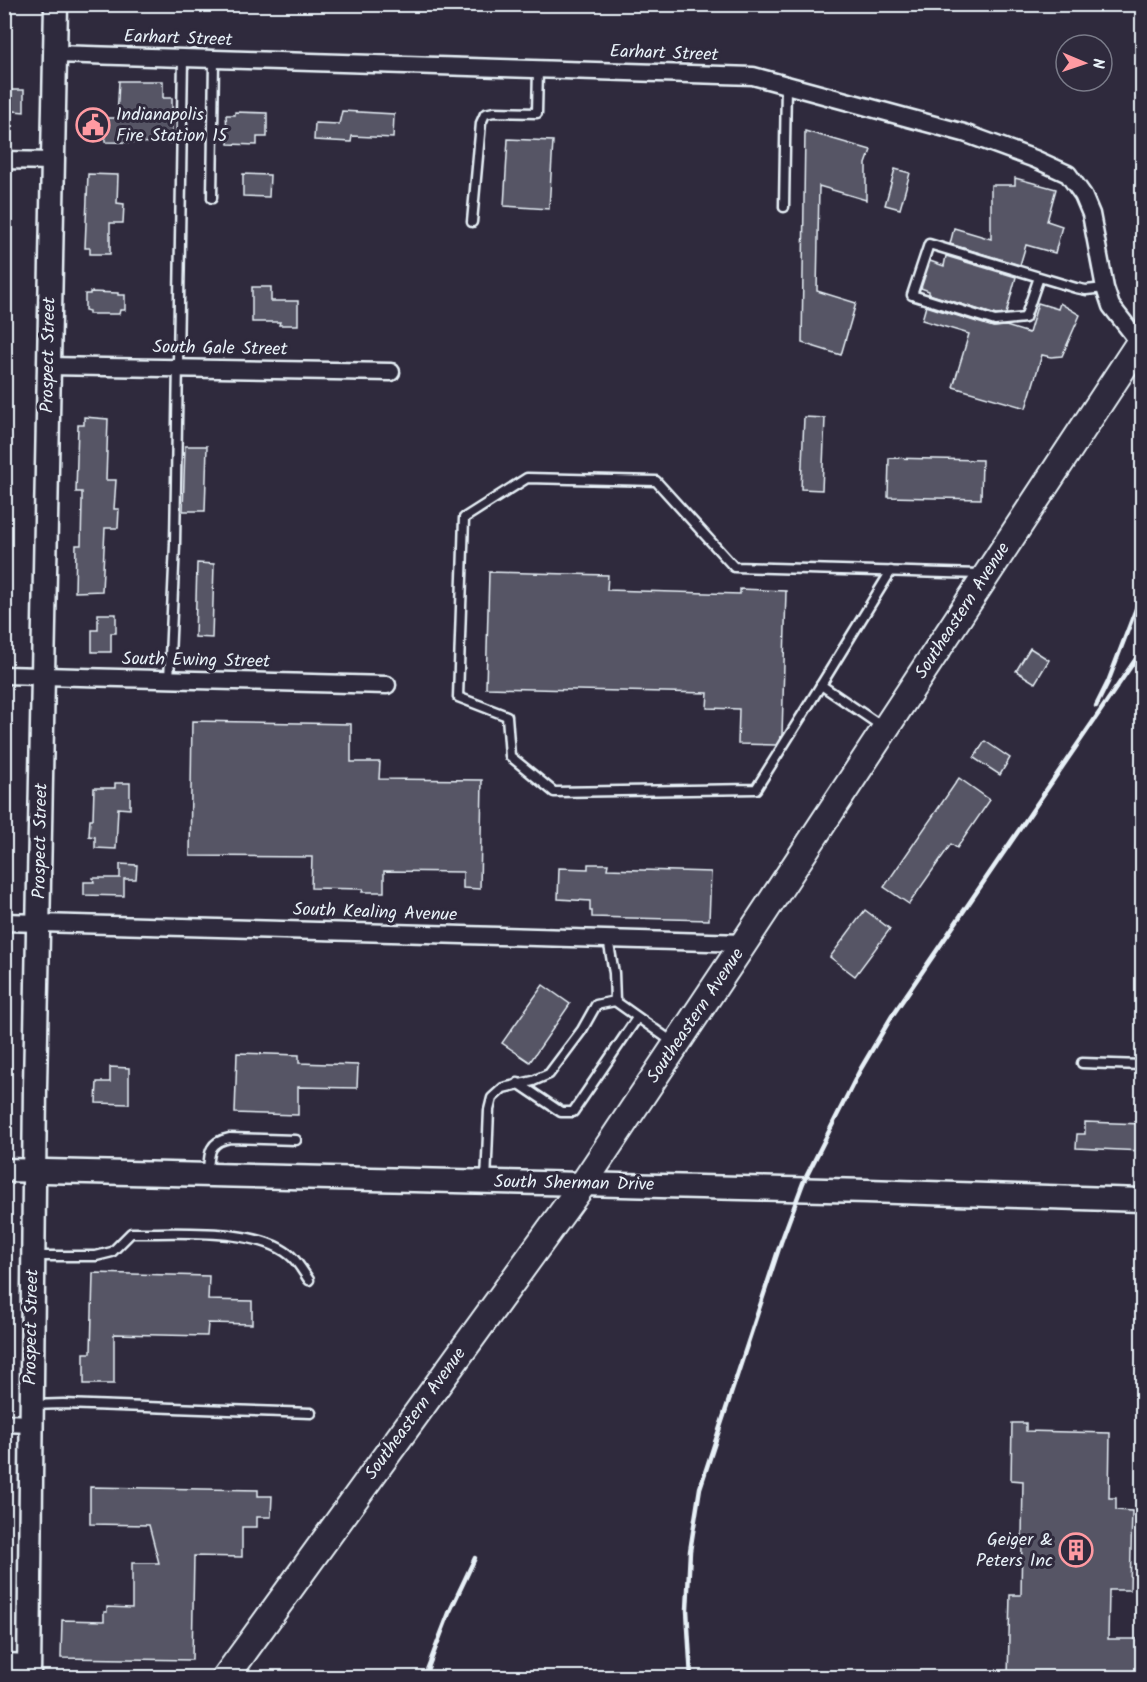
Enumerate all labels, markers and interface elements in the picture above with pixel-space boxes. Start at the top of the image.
street label: Earhart Street [123,23,234,55]
north arrow [1054,33,1114,93]
street label: Earhart Street [609,38,720,70]
text: N [1085,58,1110,69]
place label: Indianapolis Fire Station 15 [116,101,229,151]
public building icon: Indianapolis Fire Station 15 [75,107,111,143]
street label: Prospect Street [33,296,65,413]
street label: South Gale Street [152,333,289,365]
street label: Southeastern Avenue [908,537,1018,685]
street label: South Ewing Street [122,645,271,677]
street label: Prospect Street [25,782,57,899]
street label: South Kealing Avenue [292,896,458,930]
street label: Southeastern Avenue [640,942,752,1090]
street label: South Sherman Drive [493,1168,655,1200]
street label: Prospect Street [16,1268,48,1385]
street label: Southeastern Avenue [358,1342,474,1486]
place label: Geiger & Peters Inc [976,1526,1053,1576]
building icon: Geiger & Peters Inc [1058,1532,1094,1568]

